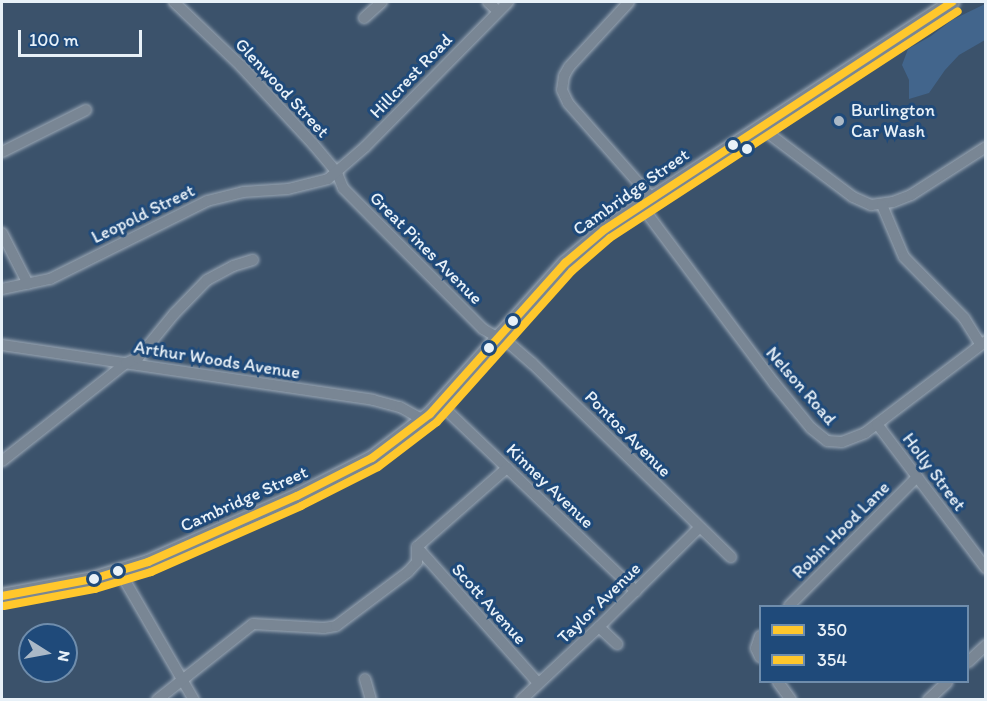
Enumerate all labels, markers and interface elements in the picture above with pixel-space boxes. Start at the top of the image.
scale bar [21,18,146,56]
text: 100 m [29,29,79,51]
street label: Hillcrest Road [365,29,457,123]
street label: Glenwood Street [231,34,333,142]
place label: Burlington Car Wash [851,100,935,142]
marker: Burlington Car Wash [832,114,846,128]
unlabelled marker [727,139,739,151]
unlabelled marker [741,143,753,155]
street label: Cambridge Street [569,144,693,240]
street label: Leopold Street [88,180,198,248]
street label: Great Pines Avenue [365,187,487,309]
unlabelled marker [507,315,519,327]
street label: Arthur Woods Avenue [133,336,301,384]
unlabelled marker [483,342,495,354]
street label: Nelson Road [761,343,841,429]
street label: Pontos Avenue [580,386,676,482]
street label: Holly Street [898,429,970,515]
street label: Kinney Avenue [502,439,598,533]
street label: Cambridge Street [177,461,311,537]
street label: Robin Hood Lane [788,477,894,583]
street label: Taylor Avenue [553,558,645,648]
street label: Scott Avenue [447,559,531,649]
unlabelled marker [112,565,124,577]
unlabelled marker [88,573,100,585]
legend [759,605,969,683]
text: 350 [817,619,847,641]
north arrow [18,623,78,683]
text: N [54,649,75,663]
text: 354 [817,649,847,671]

